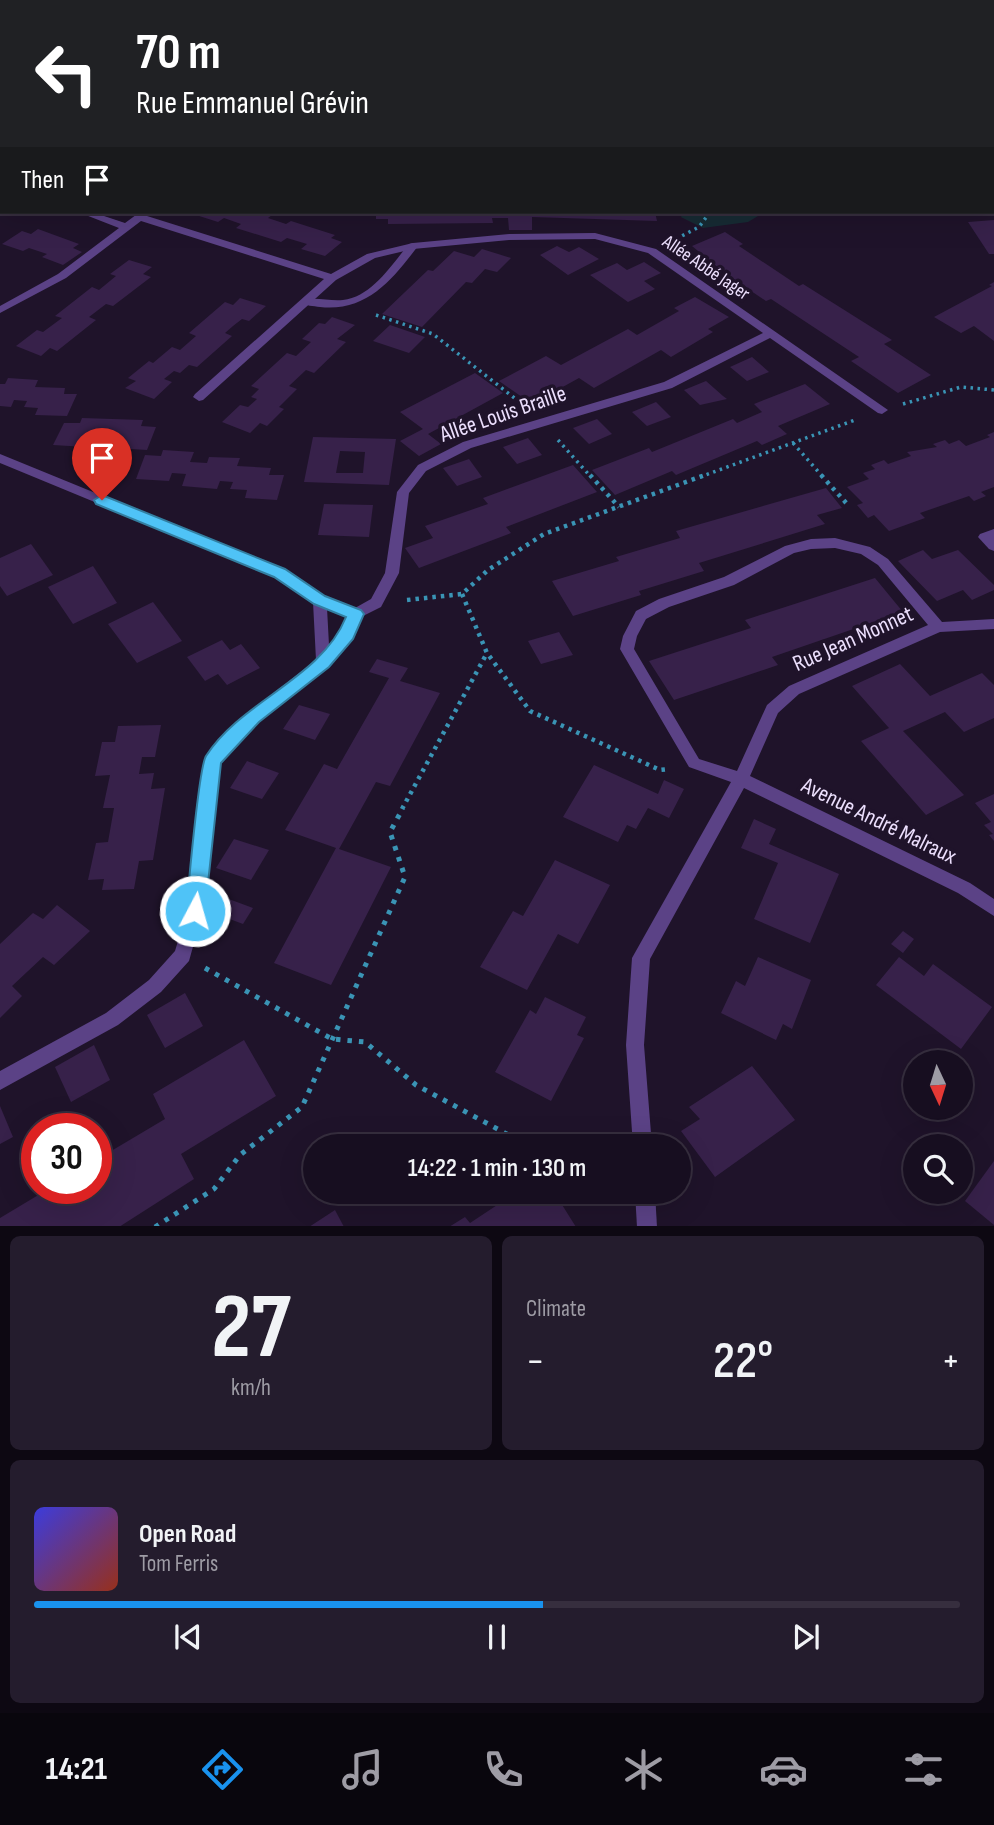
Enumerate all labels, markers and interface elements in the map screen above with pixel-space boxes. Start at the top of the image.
text: 70 m [136,24,221,83]
icon: left [21,28,112,119]
text: Rue Emmanuel Grévin [136,84,369,123]
icon: arrive [78,161,116,199]
text: Then [21,165,64,196]
street label: Allée Abbé Jager [657,230,754,306]
street label: Allée Louis Braille [435,379,570,449]
pin [72,428,132,500]
icon: arrive [83,439,121,477]
street label: Rue Jean Monnet [789,600,917,678]
street label: Avenue André Malraux [796,771,961,871]
position arrow [158,874,232,948]
north arrow [903,1050,973,1120]
map controls [903,1050,973,1204]
speed limit sign: 30 [21,1113,112,1204]
button: search [903,1134,973,1204]
text: 14:22 · 1 min · 130 m [408,1153,586,1184]
text: 27 [211,1274,291,1383]
text: Climate [526,1295,586,1323]
text: 22° [713,1330,773,1393]
text: − [526,1339,545,1384]
text: + [941,1339,960,1384]
text: km/h [231,1374,271,1402]
text: Open Road [139,1519,236,1550]
text: Tom Ferris [139,1550,218,1578]
icon: previous [169,1618,207,1656]
icon: pause [478,1618,516,1656]
icon: next [787,1618,825,1656]
icon: directions [198,1745,247,1794]
icon: music [338,1745,387,1794]
icon: phone [479,1745,528,1794]
icon: climate [619,1745,668,1794]
icon: car [759,1745,808,1794]
icon: filters [899,1745,948,1794]
text: 14:21 [46,1750,107,1789]

